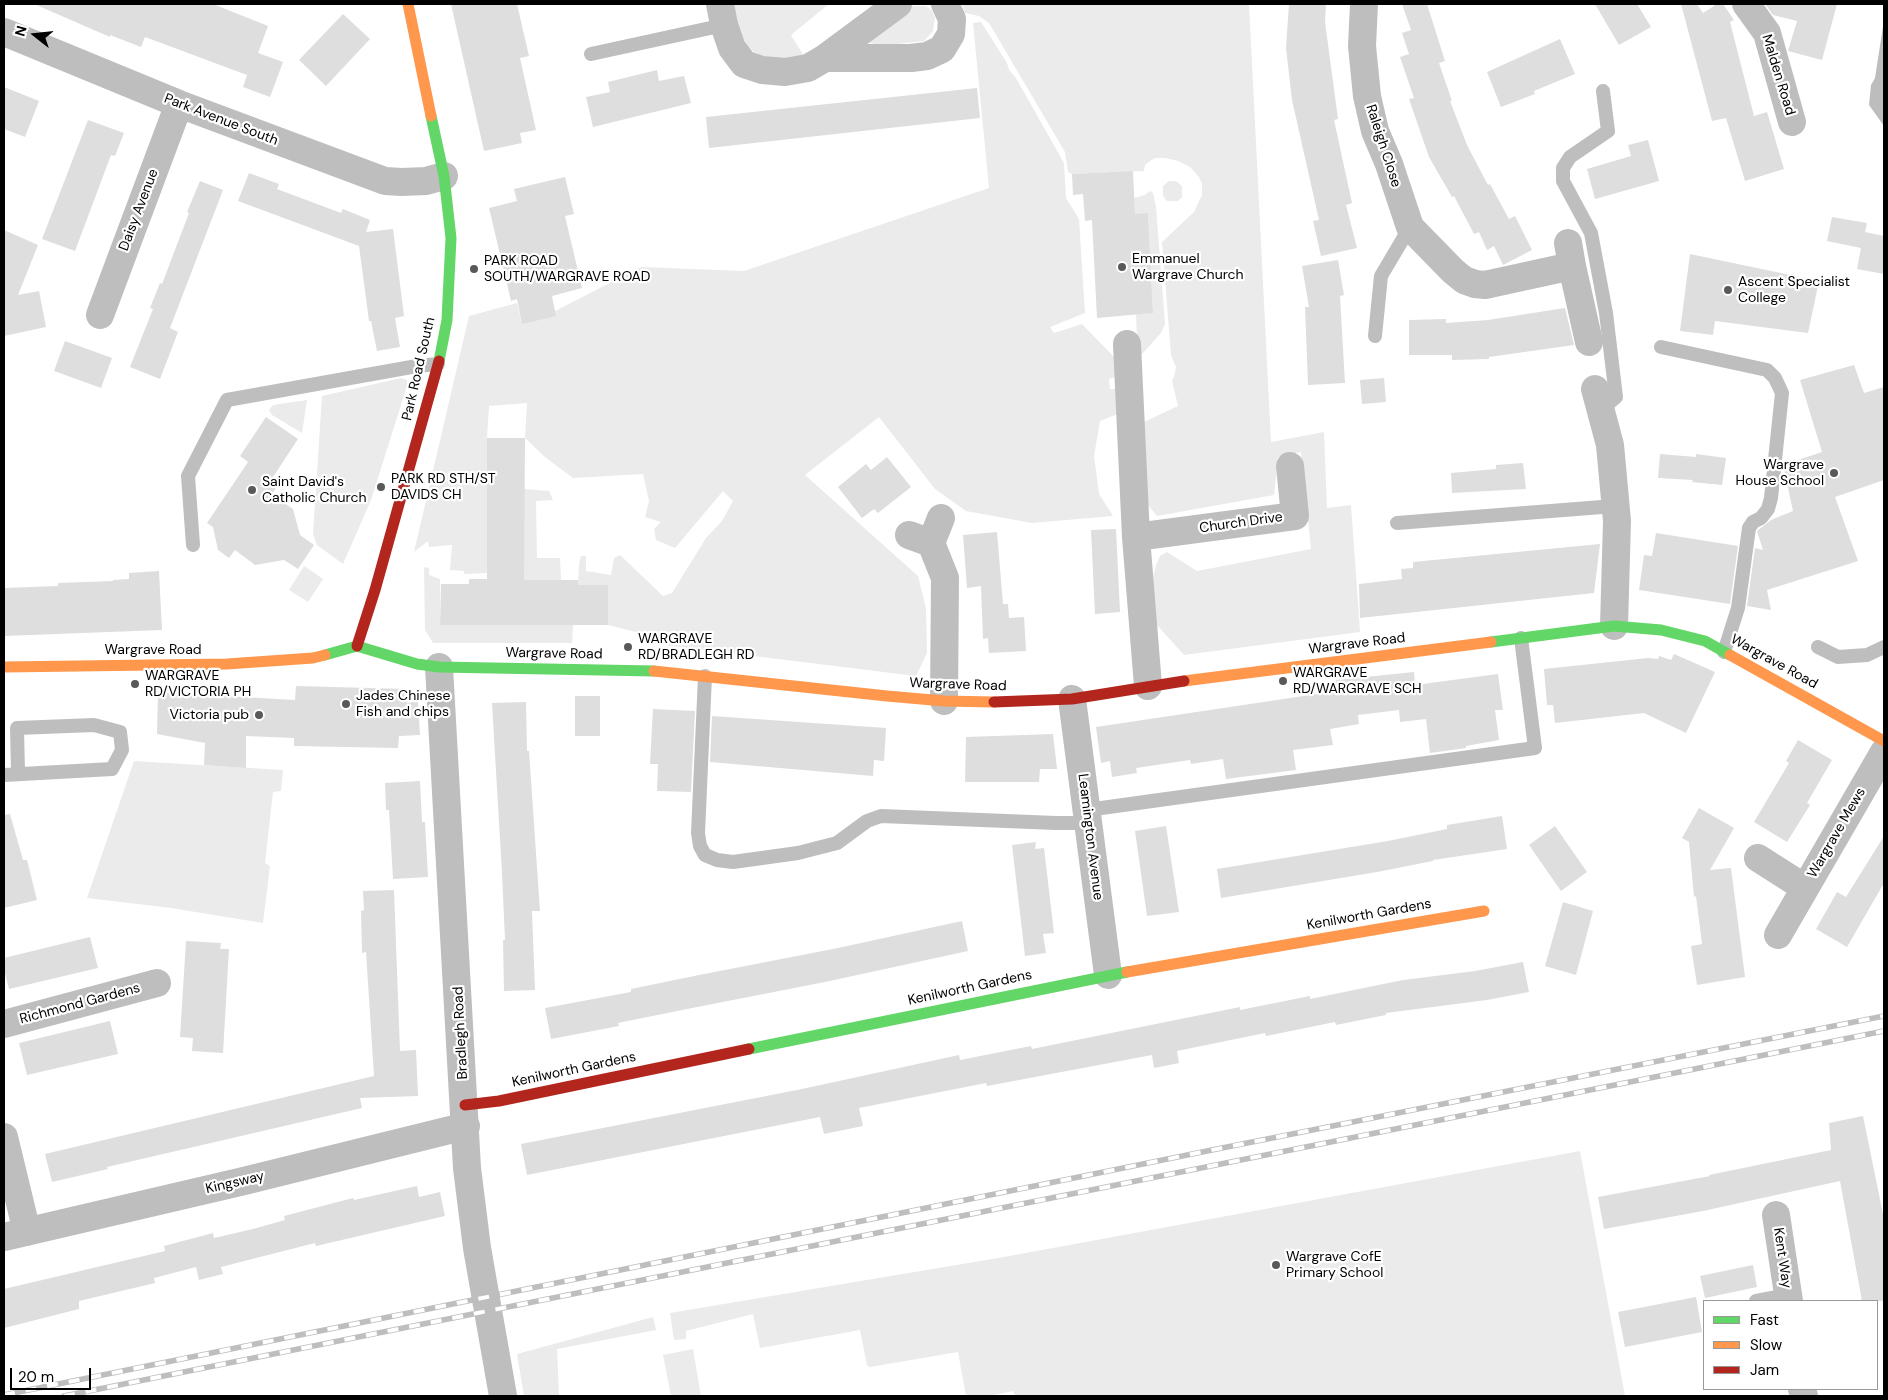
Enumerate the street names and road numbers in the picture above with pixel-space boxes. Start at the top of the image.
street label: Malden Road [1758,33,1798,117]
street label: Park Avenue South [162,91,280,149]
street label: Raleigh Close [1362,102,1404,190]
street label: Daisy Avenue [116,167,162,253]
street label: Park Road South [399,316,439,422]
street label: Church Drive [1198,509,1284,537]
street label: Wargrave Road [1308,630,1406,658]
street label: Wargrave Road [1727,631,1821,693]
street label: Wargrave Road [104,642,202,658]
street label: Wargrave Road [505,645,603,663]
street label: Wargrave Road [909,675,1007,695]
street label: Leamington Avenue [1074,773,1106,901]
street label: Wargrave Mews [1804,785,1870,881]
street label: Kenilworth Gardens [1305,896,1433,934]
street label: Kenilworth Gardens [906,967,1034,1009]
street label: Richmond Gardens [18,980,142,1028]
street label: Bradlegh Road [450,986,472,1080]
street label: Kenilworth Gardens [510,1049,638,1091]
street label: Kingsway [204,1168,266,1198]
street label: Kent Way [1769,1227,1795,1289]

